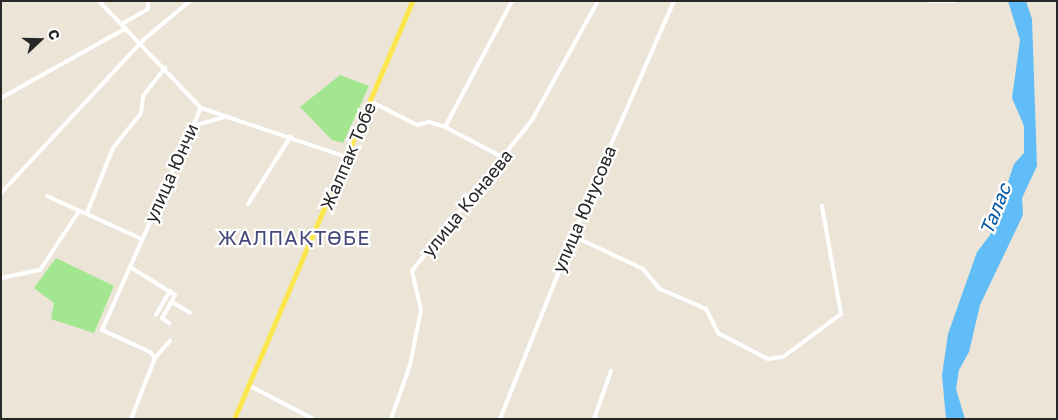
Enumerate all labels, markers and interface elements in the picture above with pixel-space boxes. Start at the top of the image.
north arrow [15,15,65,65]
text: С [45,27,64,42]
street label: Жалпак Тобе [316,99,380,213]
street label: улица Юнчи [140,120,202,226]
street label: улица Юнусова [547,142,621,276]
street label: улица Конаева [417,145,517,261]
water label: Талас [975,180,1015,238]
district label: ЖАЛПАҚТӨБЕ [216,225,372,249]

